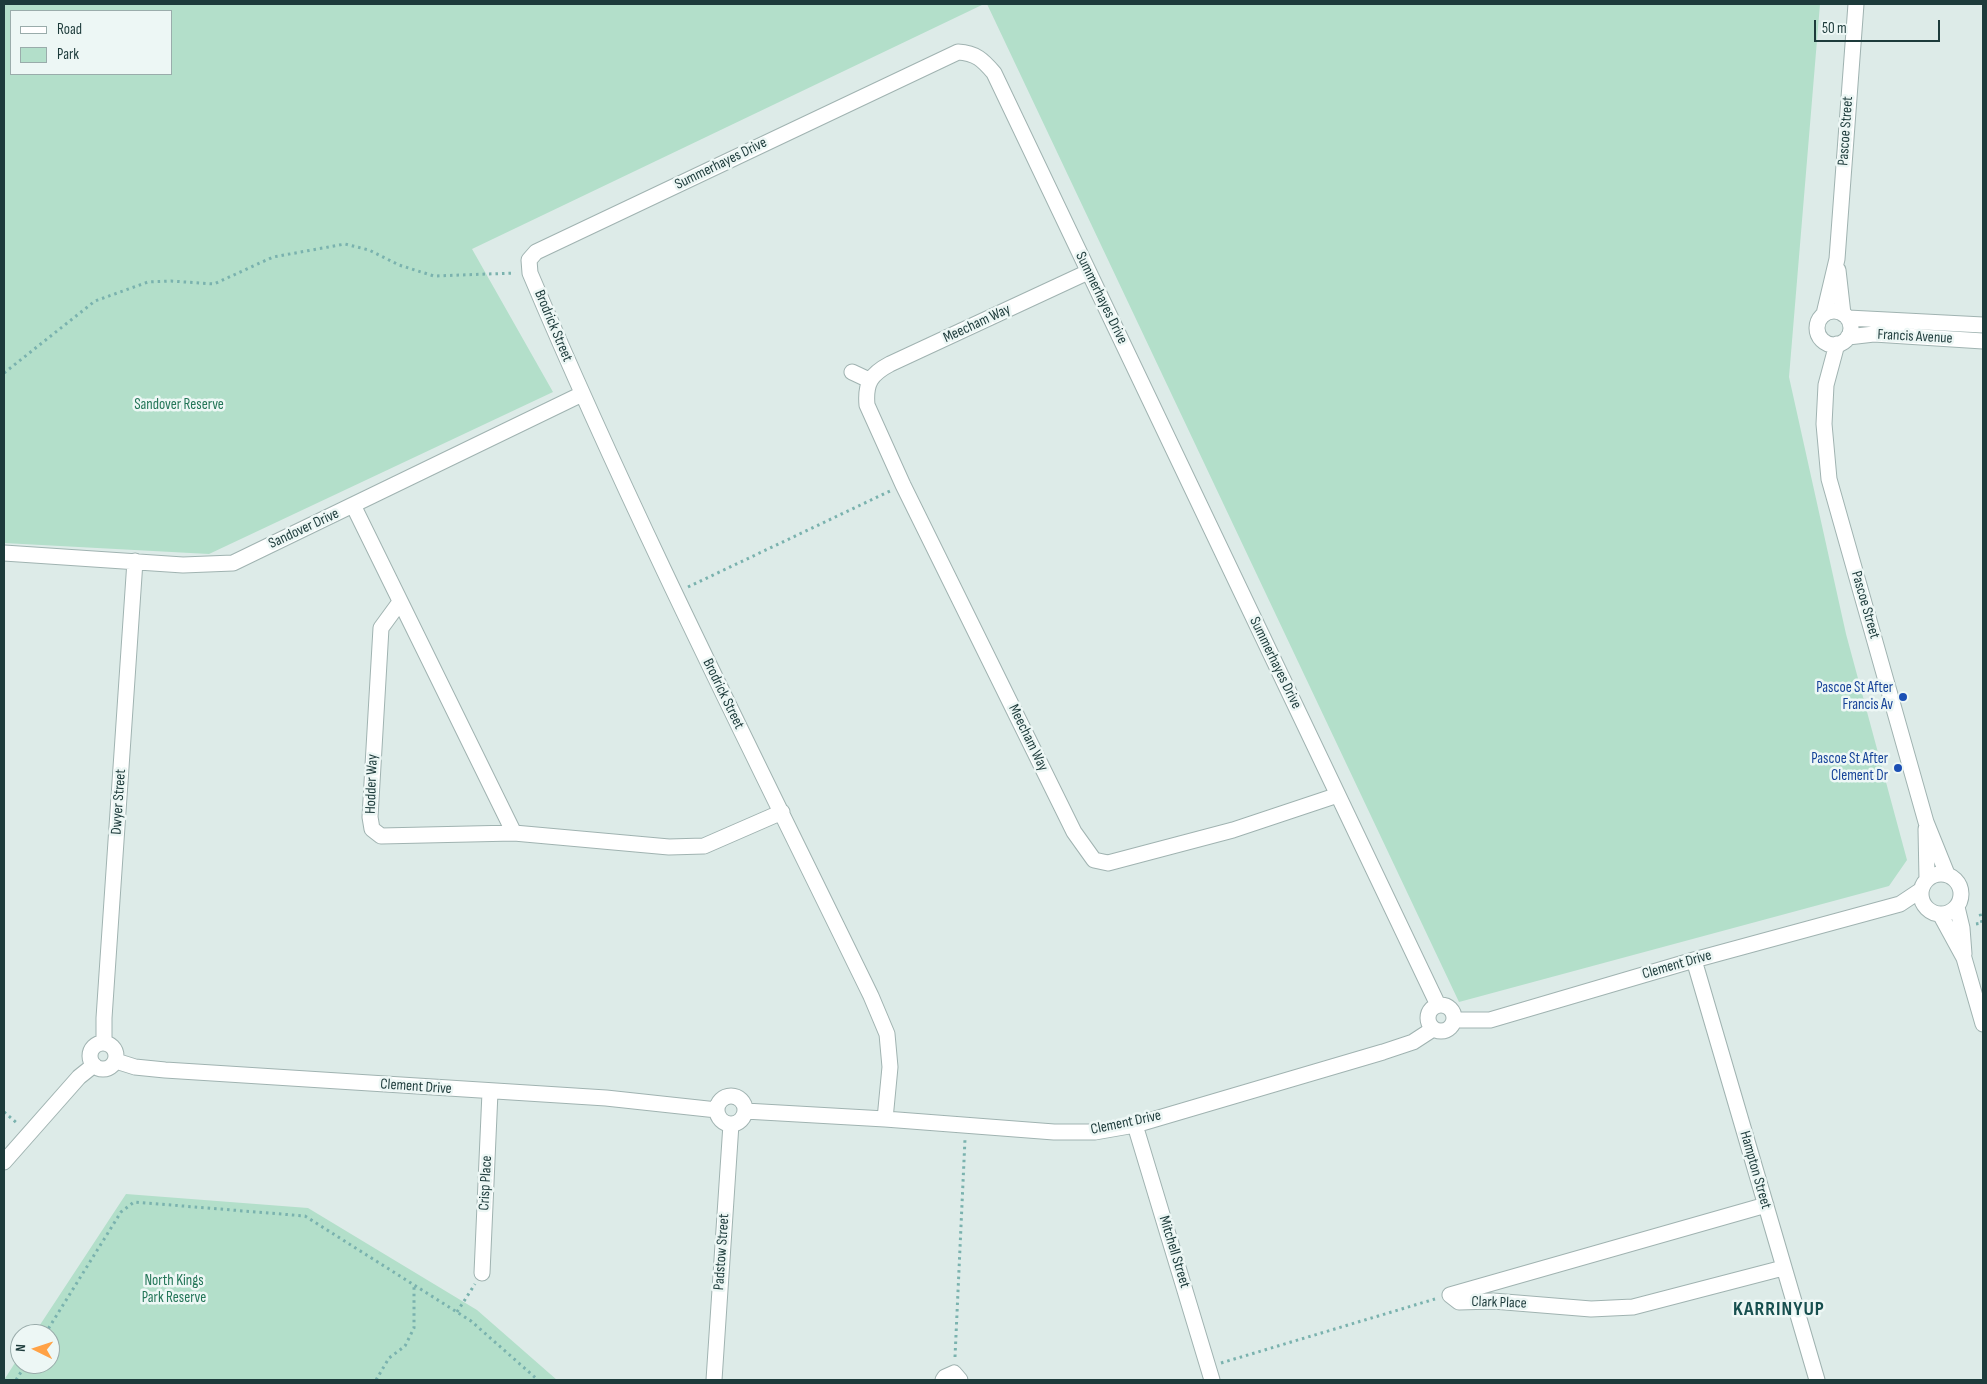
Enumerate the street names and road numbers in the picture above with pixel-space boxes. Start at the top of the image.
street label: Pascoe Street [1835,96,1857,166]
street label: Summerhayes Drive [672,134,770,194]
street label: Summerhayes Drive [1071,249,1131,347]
street label: Brodrick Street [530,287,576,365]
street label: Meecham Way [941,301,1013,347]
street label: Francis Avenue [1877,326,1953,348]
street label: Sandover Drive [266,505,342,553]
street label: Pascoe Street [1847,569,1883,641]
street label: Summerhayes Drive [1245,614,1305,712]
street label: Brodrick Street [698,656,748,732]
street label: Meecham Way [1004,702,1052,774]
street label: Hodder Way [362,754,382,814]
street label: Dwyer Street [108,769,130,835]
street label: Clement Drive [1640,947,1714,983]
street label: Clement Drive [380,1076,452,1098]
street label: Clement Drive [1089,1107,1163,1139]
street label: Hampton Street [1735,1129,1775,1211]
street label: Crisp Place [476,1155,496,1211]
street label: Padstow Street [710,1213,734,1291]
street label: Mitchell Street [1155,1214,1193,1290]
street label: Clark Place [1471,1293,1527,1313]

